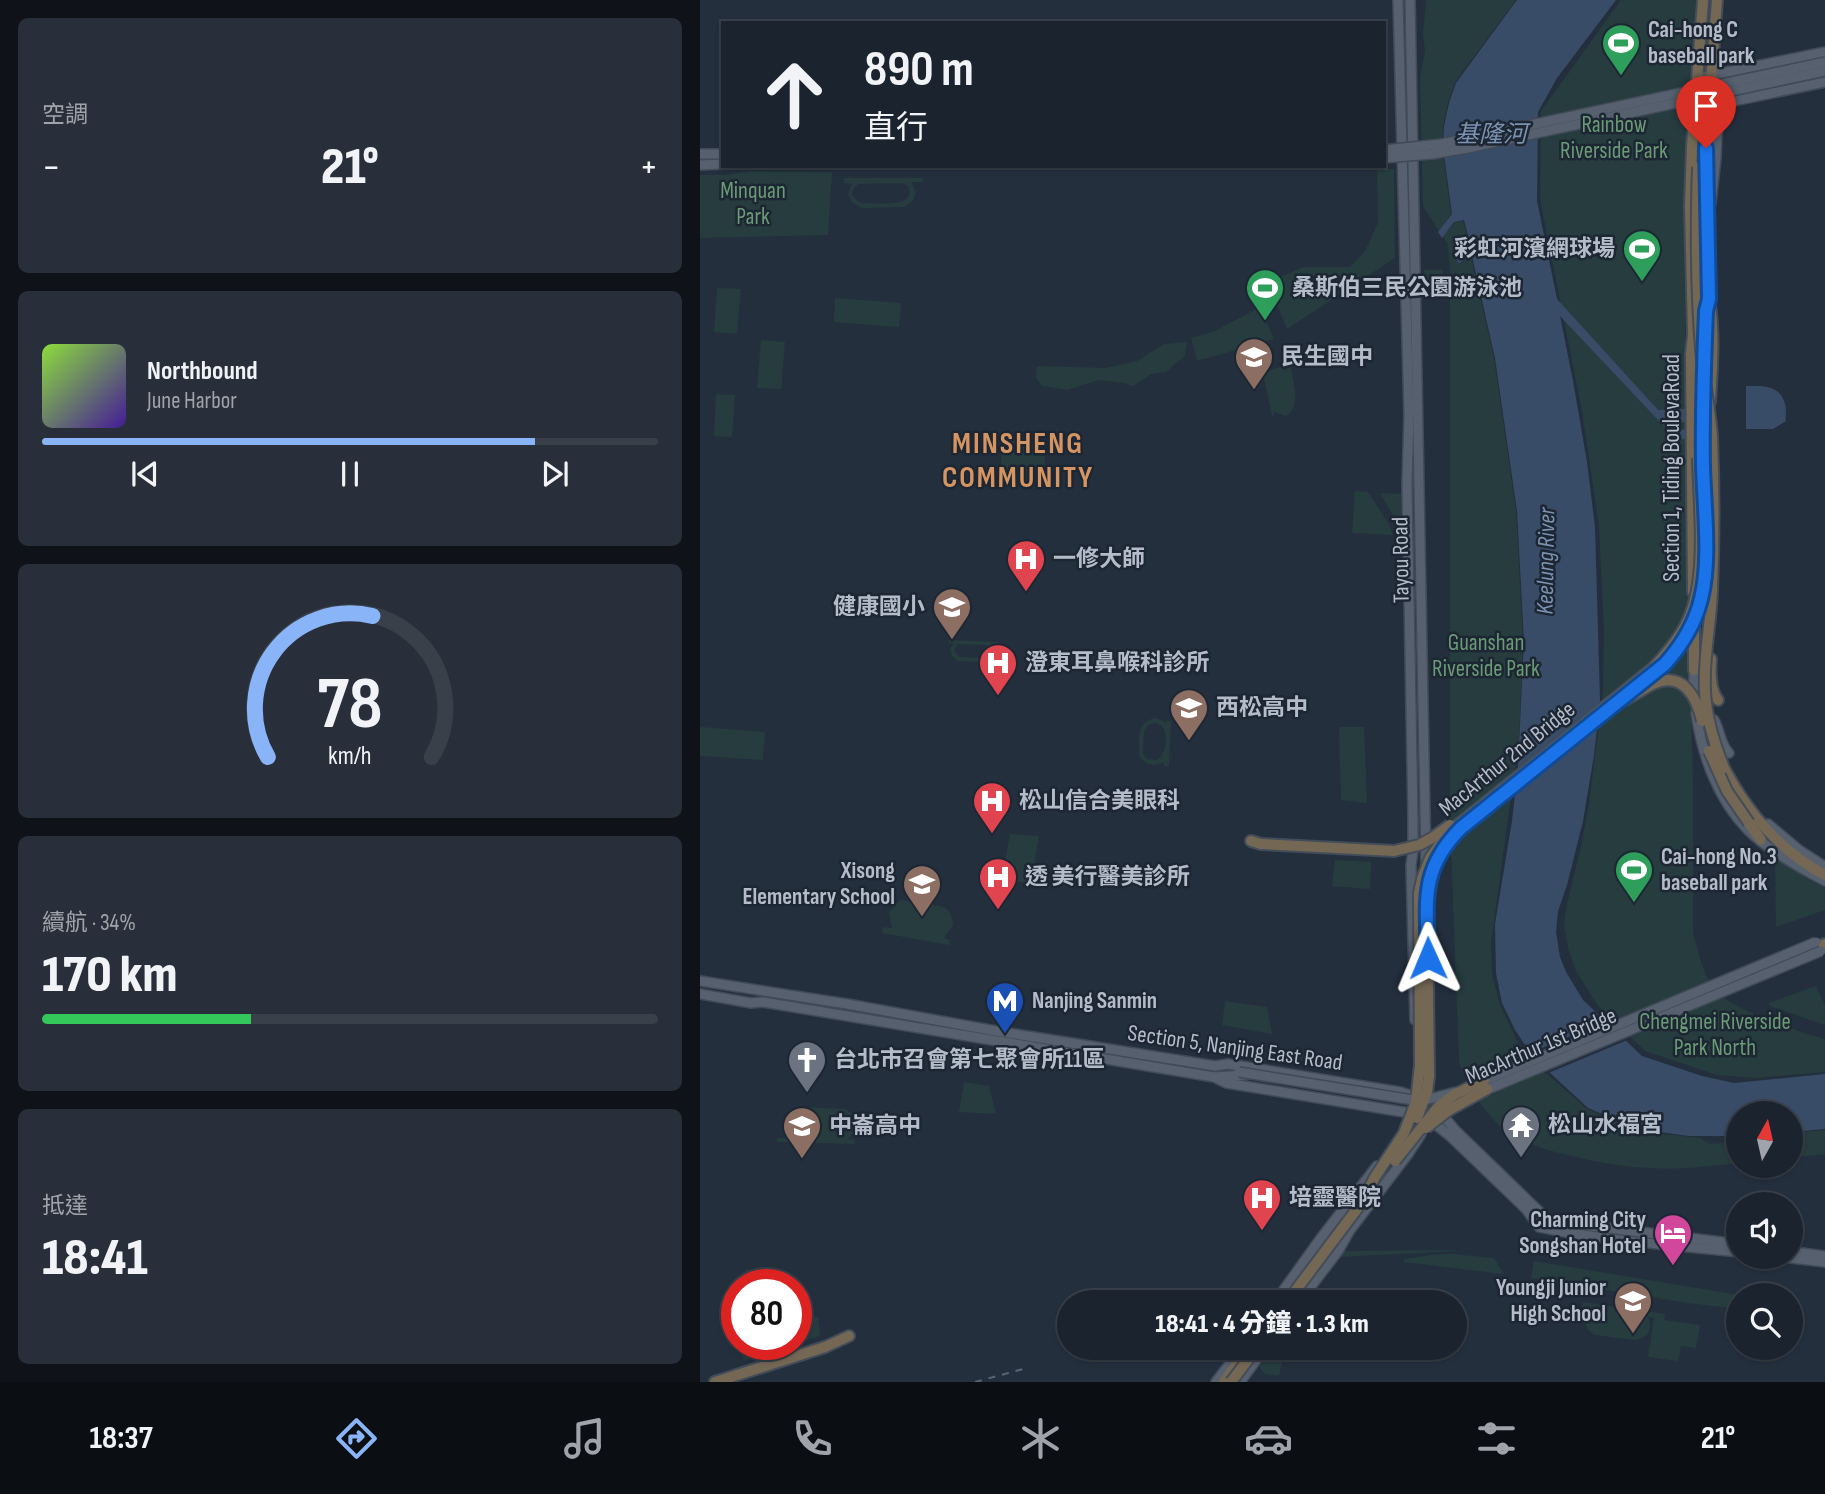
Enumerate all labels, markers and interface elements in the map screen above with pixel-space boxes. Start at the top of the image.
place label: Cai-hong C baseball park [1648,16,1755,70]
sports icon: Cai-hong C baseball park [1600,22,1642,77]
text: 890 m [864,41,974,100]
icon: ahead [749,49,840,140]
pin [1676,76,1736,148]
icon: arrive [1687,87,1725,125]
text: 空調 [42,101,88,129]
text: 直行 [864,109,928,148]
park label: Rainbow Riverside Park [1560,111,1668,165]
water label: 基隆河 [1455,120,1531,149]
text: 21° [321,136,379,199]
text: − [42,145,61,190]
text: + [639,145,658,190]
park label: Minquan Park [720,177,786,231]
sports icon: 彩虹河濱網球場 [1621,228,1663,283]
place label: 彩虹河濱網球場 [1454,235,1615,263]
sports icon: 桑斯伯三民公園游泳池 [1244,267,1286,322]
place label: 桑斯伯三民公園游泳池 [1292,274,1522,302]
school or university icon: 民生國中 [1233,336,1275,391]
place label: 民生國中 [1281,343,1373,371]
street label: Section 1, Tiding BoulevaRoad [1658,354,1686,582]
text: Northbound [147,356,258,387]
text: June Harbor [147,387,237,415]
district label: MINSHENG COMMUNITY [942,426,1094,496]
icon: previous [126,455,164,493]
icon: pause [331,455,369,493]
icon: next [536,455,574,493]
water label: Keelung River [1531,506,1561,615]
street label: Tayou Road [1386,517,1416,603]
hospital icon: 一修大師 [1005,538,1047,593]
place label: 一修大師 [1053,545,1145,573]
school or university icon: 健康國小 [931,586,973,641]
place label: 健康國小 [833,593,925,621]
park label: Guanshan Riverside Park [1432,629,1540,683]
hospital icon: 澄東耳鼻喉科診所 [977,642,1019,697]
place label: 澄東耳鼻喉科診所 [1025,649,1209,677]
text: 78 [317,661,383,749]
school or university icon: 西松高中 [1168,687,1210,742]
place label: 西松高中 [1216,694,1308,722]
street label: MacArthur 2nd Bridge [1433,696,1581,822]
text: km/h [328,741,372,772]
hospital icon: 松山信合美眼科 [971,780,1013,835]
place label: 松山信合美眼科 [1019,787,1180,815]
place label: Cai-hong No.3 baseball park [1661,843,1777,897]
sports icon: Cai-hong No.3 baseball park [1613,849,1655,904]
hospital icon: 透 美行醫美診所 [977,856,1019,911]
place label: Xisong Elementary School [743,857,895,911]
school or university icon: Xisong Elementary School [901,863,943,918]
place label: 透 美行醫美診所 [1025,863,1190,891]
text: 續航 · 34% [42,909,136,937]
position arrow [1391,921,1465,995]
text: 170 km [42,944,178,1007]
metro station icon: Nanjing Sanmin [984,980,1026,1035]
place label: Nanjing Sanmin [1032,987,1157,1015]
street label: MacArthur 1st Bridge [1461,1002,1621,1090]
park label: Chengmei Riverside Park North [1639,1008,1791,1062]
street label: Section 5, Nanjing East Road [1126,1019,1344,1077]
church icon: 台北市召會第七聚會所11區 [786,1039,828,1094]
place label: 台北市召會第七聚會所11區 [834,1046,1105,1074]
north arrow [1726,1101,1802,1178]
map controls [1726,1101,1803,1360]
temple icon: 松山水福宮 [1500,1104,1542,1159]
school or university icon: 中崙高中 [781,1105,823,1160]
place label: 松山水福宮 [1548,1111,1663,1139]
place label: 中崙高中 [829,1112,921,1140]
hospital icon: 培靈醫院 [1241,1177,1283,1232]
place label: 培靈醫院 [1289,1184,1381,1212]
text: 抵達 [42,1192,88,1220]
button: sound [1726,1192,1803,1269]
place label: Charming City Songshan Hotel [1519,1206,1646,1260]
hotel icon: Charming City Songshan Hotel [1652,1212,1694,1267]
text: 18:41 [42,1227,148,1290]
speed limit sign: 80 [721,1269,812,1360]
place label: Youngji Junior High School [1496,1274,1606,1328]
school or university icon: Youngji Junior High School [1612,1280,1654,1335]
button: search [1726,1283,1803,1360]
text: 18:41 · 4 分鐘 · 1.3 km [1155,1309,1369,1340]
icon: directions [332,1414,381,1463]
icon: music [560,1414,609,1463]
icon: phone [788,1414,837,1463]
icon: climate [1016,1414,1065,1463]
icon: car [1244,1414,1293,1463]
icon: filters [1472,1414,1521,1463]
text: 18:37 [90,1419,153,1458]
text: 21° [1701,1419,1735,1458]

